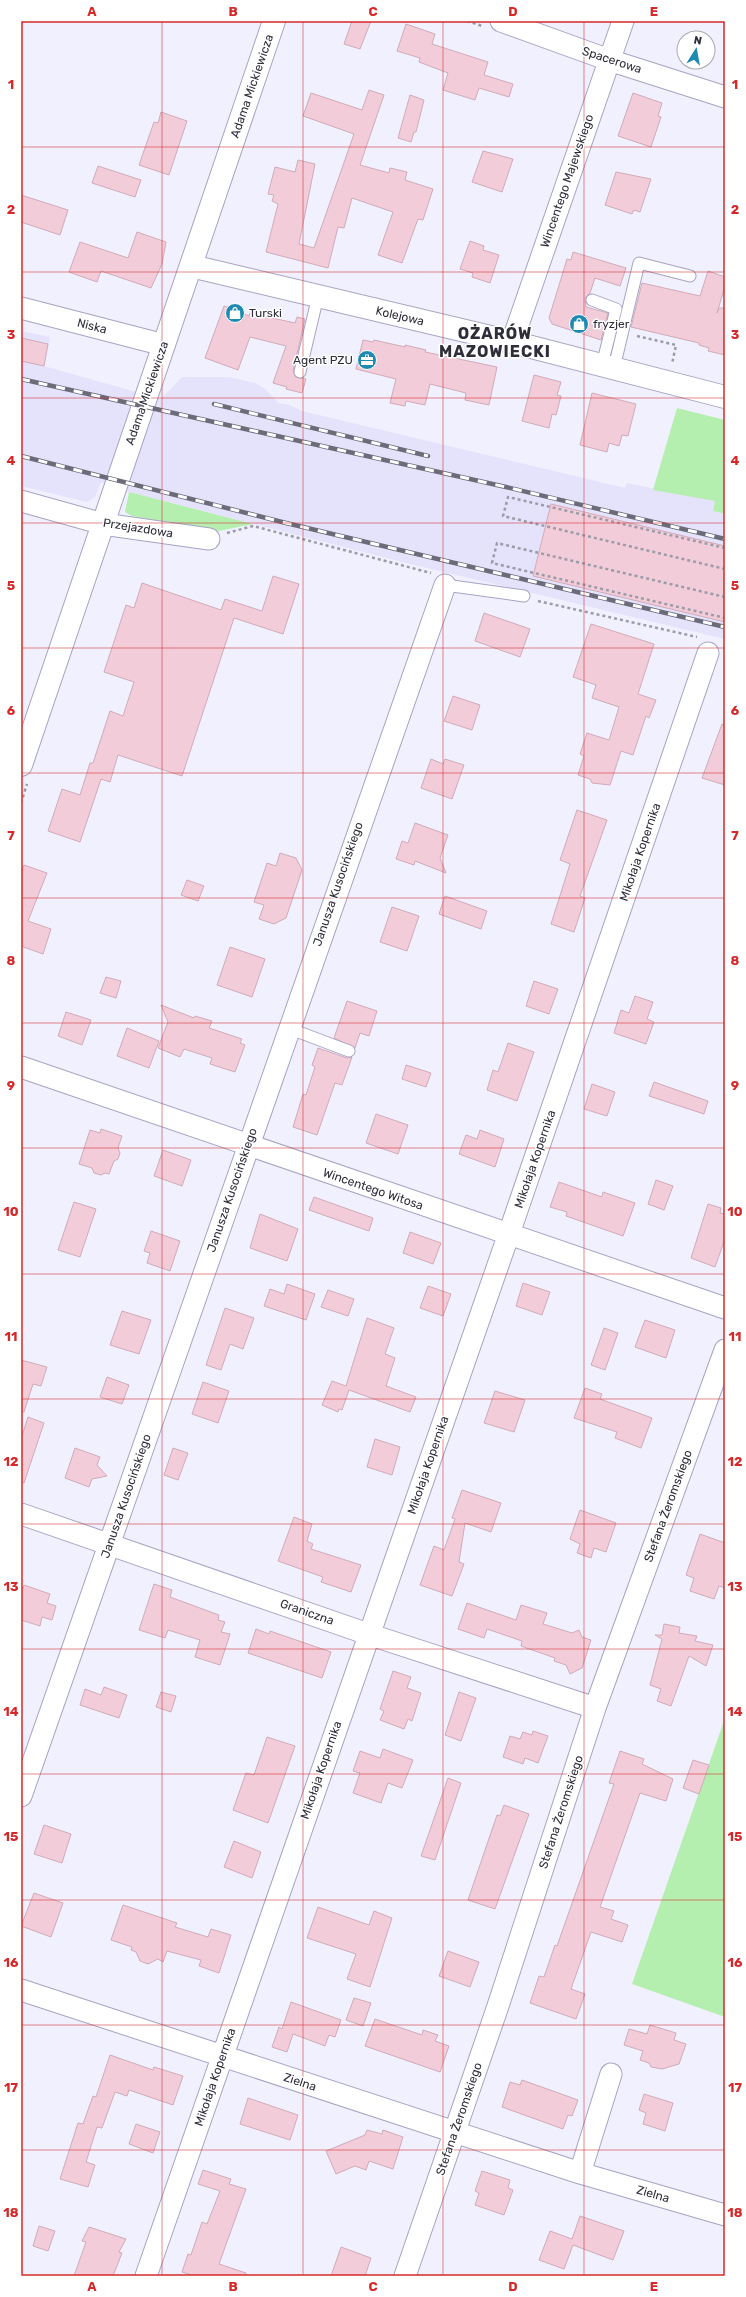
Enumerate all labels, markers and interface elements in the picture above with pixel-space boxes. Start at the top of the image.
text: A [87,4,97,19]
text: B [228,4,238,19]
text: C [368,4,378,19]
text: D [508,4,518,19]
text: E [650,4,658,19]
north arrow [676,30,716,70]
street label: Adama Mickiewicza [228,32,276,140]
text: N [693,34,703,48]
street label: Spacerowa [580,44,644,76]
text: 1 [8,77,14,92]
text: 1 [732,77,738,92]
street label: Wincentego Majewskiego [538,112,596,249]
text: 2 [7,202,15,217]
text: 2 [731,202,739,217]
shop icon: Turski [224,302,246,324]
street label: Kolejowa [374,304,426,328]
place label: Turski [249,306,282,320]
shop icon: fryzjer [568,313,590,335]
street label: Niska [76,316,108,336]
place label: fryzjer [593,317,630,331]
district label: OŻARÓW MAZOWIECKI [439,323,551,361]
text: 3 [7,327,16,342]
text: 3 [731,327,740,342]
street label: Adama Mickiewicza [123,339,171,447]
office icon: Agent PZU [356,349,378,371]
place label: Agent PZU [293,353,353,367]
text: 4 [7,453,16,468]
text: 4 [731,453,740,468]
street label: Przejazdowa [102,516,174,540]
text: 5 [7,578,15,593]
text: 5 [731,578,739,593]
text: 6 [7,703,16,718]
text: 6 [731,703,740,718]
street label: Mikołaja Kopernika [617,801,663,903]
street label: Janusza Kusocińskiego [310,820,366,948]
text: 7 [7,828,15,843]
text: 7 [731,828,739,843]
text: 8 [7,953,16,968]
text: 8 [731,953,740,968]
text: 9 [7,1078,15,1093]
text: 9 [731,1078,739,1093]
street label: Mikołaja Kopernika [512,1108,558,1210]
street label: Janusza Kusocińskiego [204,1126,260,1254]
street label: Wincentego Witosa [321,1165,425,1213]
text: 10 [3,1204,19,1219]
text: 10 [727,1204,743,1219]
text: 11 [5,1329,17,1344]
text: 11 [729,1329,741,1344]
street label: Mikołaja Kopernika [405,1414,451,1516]
street label: Janusza Kusocińskiego [98,1432,154,1560]
street label: Stefana Żeromskiego [641,1448,695,1564]
text: 12 [4,1454,18,1469]
text: 12 [728,1454,742,1469]
text: 13 [3,1579,19,1594]
text: 13 [727,1579,743,1594]
street label: Graniczna [278,1596,336,1628]
text: 14 [3,1704,19,1719]
text: 14 [727,1704,743,1719]
street label: Mikołaja Kopernika [298,1719,344,1821]
street label: Stefana Żeromskiego [536,1753,586,1871]
text: 15 [4,1829,18,1844]
text: 15 [728,1829,742,1844]
text: 16 [4,1955,19,1970]
text: 16 [728,1955,743,1970]
street label: Mikołaja Kopernika [192,2026,238,2128]
street label: Stefana Żeromskiego [433,2061,485,2177]
street label: Zielna [282,2070,318,2094]
text: 17 [4,2080,19,2095]
text: 17 [728,2080,743,2095]
street label: Zielna [635,2183,671,2205]
text: 18 [3,2205,19,2220]
text: 18 [727,2205,743,2220]
text: A [87,2279,97,2294]
text: B [228,2279,238,2294]
text: C [368,2279,378,2294]
text: D [508,2279,518,2294]
text: E [650,2279,658,2294]

